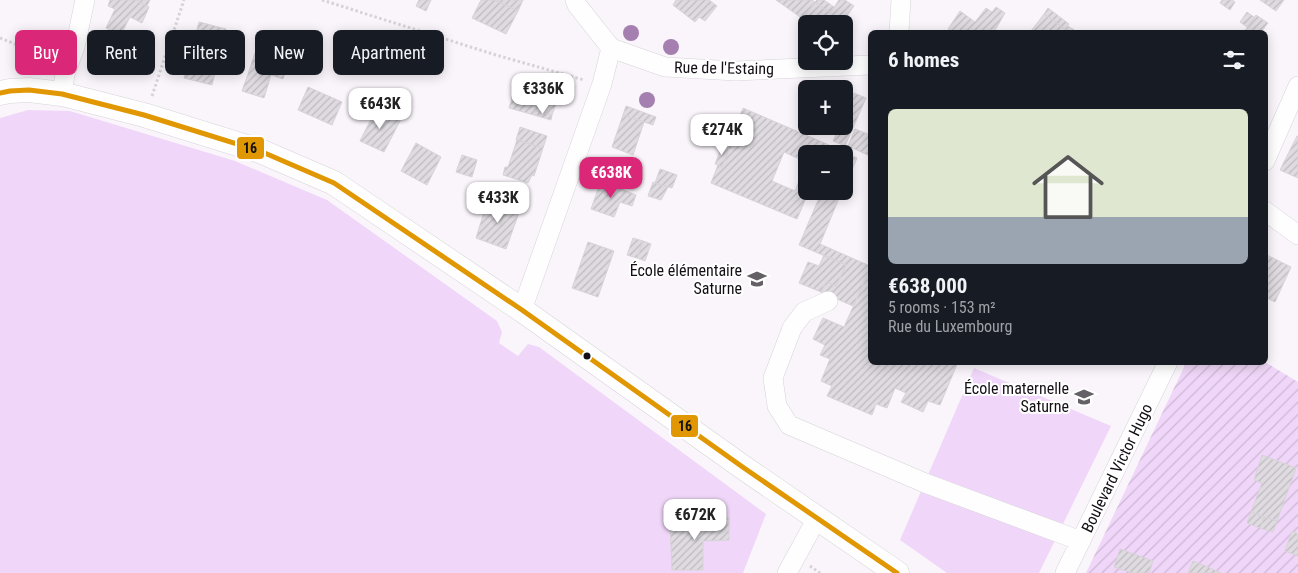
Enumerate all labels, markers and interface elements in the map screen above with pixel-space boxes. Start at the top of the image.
map controls [798,15,853,200]
button: locate [798,15,853,70]
chip: Buy [15,30,77,75]
chip: Rent [87,30,155,75]
chip: Filters [165,30,245,75]
chip: New [255,30,323,75]
chip: Apartment [333,30,444,75]
icon: filters [1220,46,1248,74]
text: 6 homes [888,48,959,72]
street label: Rue de l'Estaing [674,58,774,78]
pin: €336K [508,72,578,115]
text: €336K [522,79,564,98]
button: + [798,80,853,135]
pin: €643K [345,88,415,130]
text: €643K [359,94,401,113]
pin: €274K [687,114,757,156]
text: €274K [701,120,743,139]
line badge: 16 [236,136,265,160]
text: 16 [243,140,257,156]
icon: home [1023,142,1113,232]
button: − [798,145,853,200]
pin: €638K [576,156,646,199]
text: €638K [590,163,632,182]
pin: €433K [463,182,533,224]
text: €433K [477,188,519,207]
place label: École élémentaire Saturne [630,261,742,298]
school or university icon: École élémentaire Saturne [746,268,768,290]
text: €638,000 [888,274,967,298]
text: 5 rooms · 153 m² [888,298,996,317]
text: Rue du Luxembourg [888,317,1012,336]
unlabelled marker [582,351,592,361]
place label: École maternelle Saturne [964,379,1069,416]
school or university icon: École maternelle Saturne [1073,386,1095,408]
street label: Boulevard Victor Hugo [1078,400,1156,536]
line badge: 16 [670,414,699,438]
text: 16 [678,418,692,434]
pin: €672K [660,498,730,541]
text: €672K [674,505,716,524]

